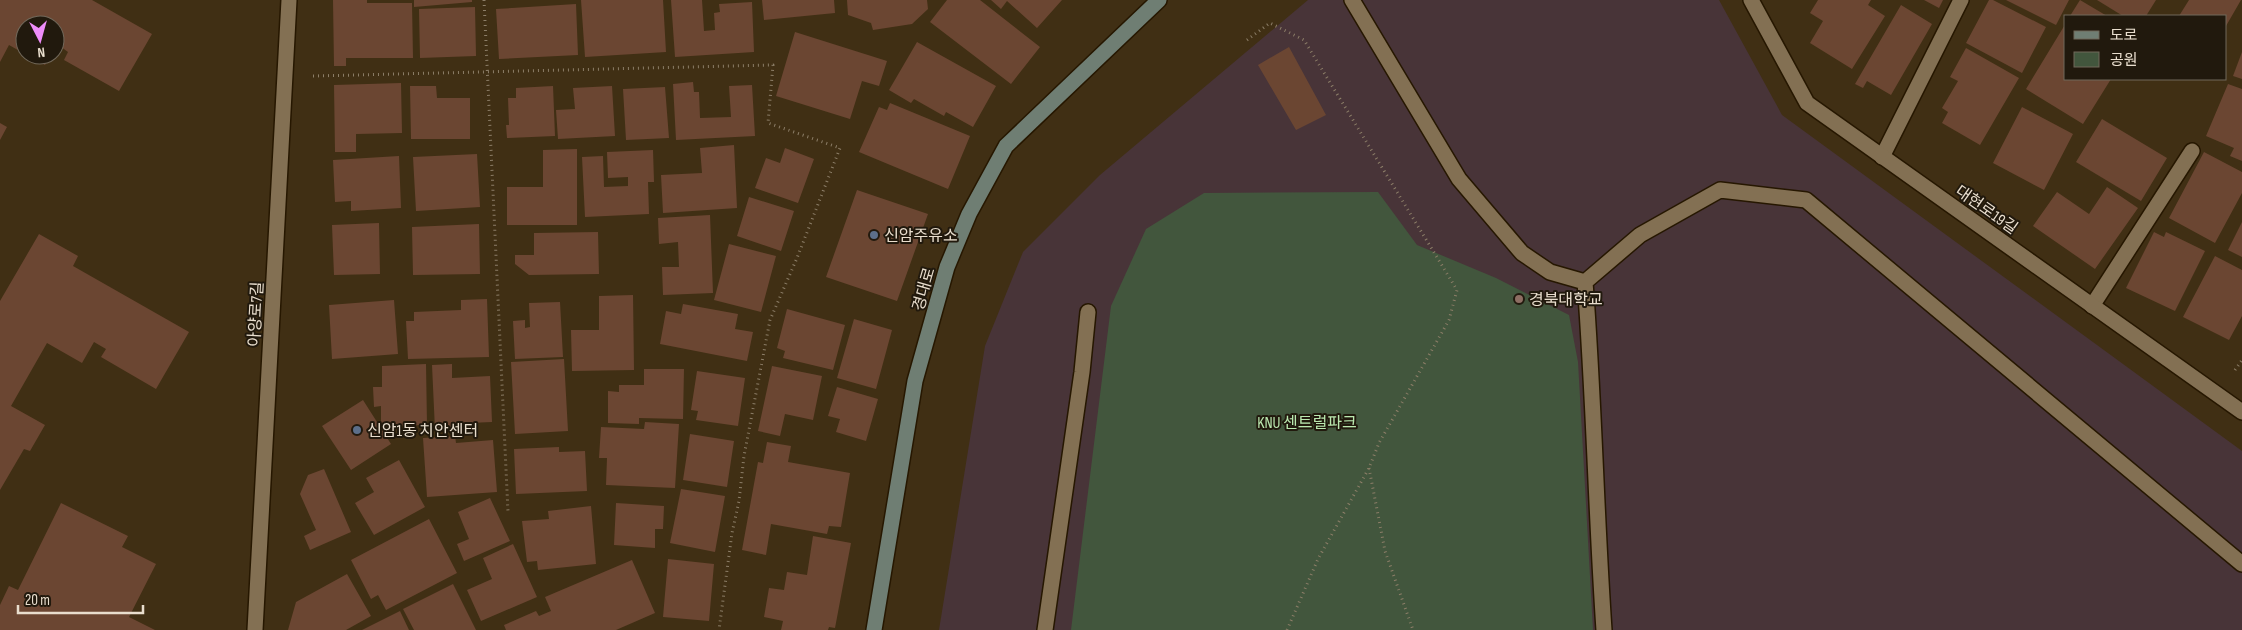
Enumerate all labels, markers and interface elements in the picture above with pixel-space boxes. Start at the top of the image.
north arrow [15,15,65,65]
legend [2064,15,2227,80]
text: 도로 [2110,26,2138,45]
text: N [37,44,46,61]
text: 공원 [2110,51,2138,70]
street label: 대현로19길 [1951,182,2021,239]
place label: 신암주유소 [884,227,958,246]
marker: 신암주유소 [868,229,880,241]
street label: 경대로 [909,265,940,313]
street label: 아양로7길 [245,281,268,347]
place label: 경북대학교 [1529,291,1603,310]
marker: 경북대학교 [1513,293,1525,305]
park label: KNU 센트럴파크 [1257,414,1357,433]
place label: 신암1동 치안센터 [367,422,478,441]
marker: 신암1동 치안센터 [351,424,363,436]
scale bar [18,582,142,614]
text: 20 m [25,591,50,610]

